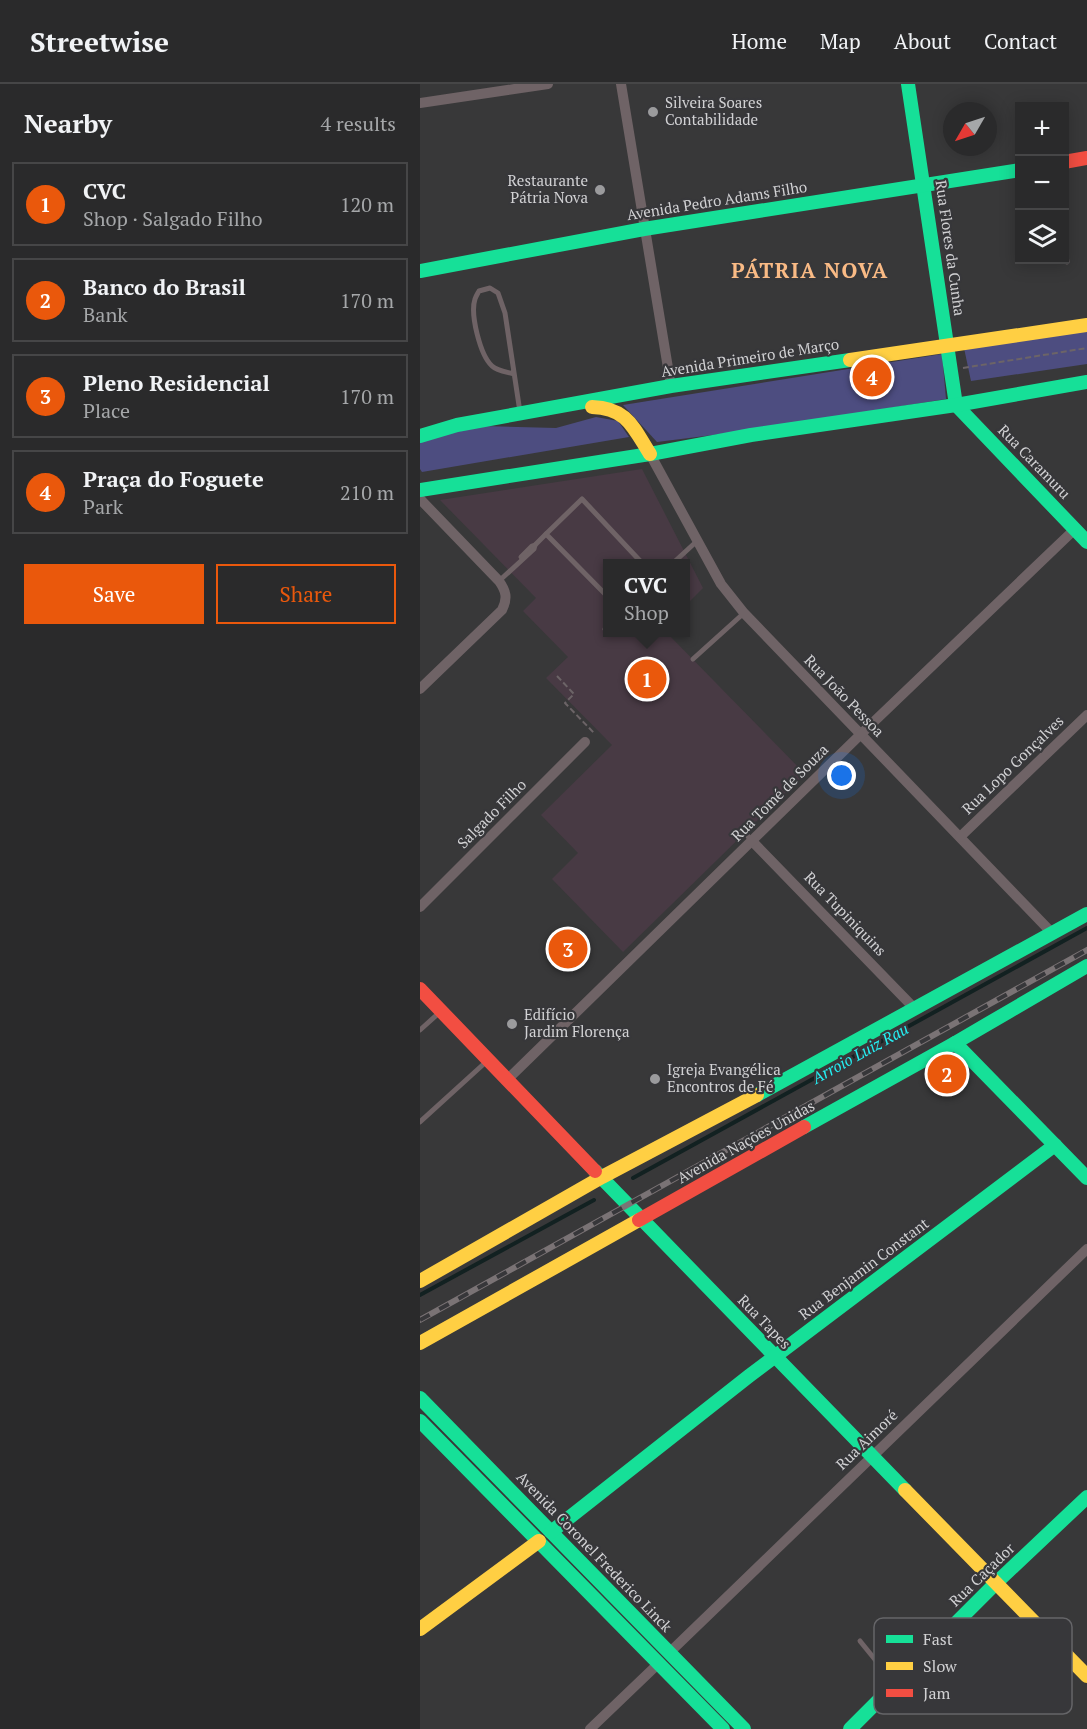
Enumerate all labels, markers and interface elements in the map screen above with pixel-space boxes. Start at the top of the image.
text: Streetwise [30,23,169,60]
text: Home [731,27,787,55]
text: Map [820,27,861,55]
text: About [894,27,951,55]
text: Contact [984,27,1057,55]
place label: Silveira Soares Contabilidade [665,92,762,129]
north arrow [943,102,997,156]
map controls [1015,102,1069,264]
button: + [1015,102,1069,156]
marker: Silveira Soares Contabilidade [646,105,660,119]
text: Nearby [24,106,112,140]
text: 4 results [321,110,396,137]
button: − [1015,156,1069,210]
place label: Restaurante Pátria Nova [508,170,588,207]
text: CVC [83,176,126,205]
street label: Avenida Pedro Adams Filho [625,176,808,224]
street label: Rua Flores da Cunha [932,179,970,317]
marker: Restaurante Pátria Nova [593,183,607,197]
text: 1 [40,191,51,218]
text: 120 m [340,191,394,218]
text: Shop · Salgado Filho [83,205,263,232]
button: layers [1015,210,1069,264]
district label: PÁTRIA NOVA [731,256,889,284]
text: Banco do Brasil [83,272,246,301]
text: 2 [40,287,51,314]
text: 170 m [340,287,394,314]
text: Bank [83,301,128,328]
street label: Avenida Primeiro de Março [659,333,840,381]
pin: 4 [852,354,892,400]
text: Pleno Residencial [83,368,270,397]
text: 3 [40,383,51,410]
text: 170 m [340,383,394,410]
text: Place [83,397,130,424]
street label: Rua Caramuru [994,420,1075,503]
text: Praça do Foguete [83,464,264,493]
text: 4 [40,479,51,506]
text: 210 m [340,479,394,506]
text: Park [83,493,123,520]
popup [603,559,690,637]
button: Save [24,564,204,624]
button: Share [216,564,396,624]
text: CVC [624,570,667,599]
text: Shop [624,599,669,626]
street label: Rua João Pessoa [800,650,889,741]
pin: 1 [628,656,666,702]
street label: Rua Lopo Gonçalves [957,710,1068,818]
street label: Rua Tomé de Souza [726,739,832,845]
your location [827,761,856,790]
street label: Salgado Filho [452,774,530,852]
street label: Rua Tupiniquins [800,867,891,960]
pin: 3 [548,926,588,972]
place label: Edifício Jardim Florença [524,1004,630,1041]
marker: Edifício Jardim Florença [505,1017,519,1031]
water label: Arroio Luiz Rau [807,1017,912,1089]
pin: 2 [928,1052,966,1096]
place label: Igreja Evangélica Encontros de Fé [667,1059,781,1096]
marker: Igreja Evangélica Encontros de Fé [648,1072,662,1086]
street label: Avenida Nações Unidas [673,1095,818,1187]
street label: Rua Benjamin Constant [794,1213,933,1324]
street label: Rua Tapes [734,1290,796,1353]
street label: Rua Aimoré [831,1405,901,1474]
street label: Avenida Coronel Frederico Linck [513,1467,677,1636]
street label: Rua Caçador [944,1538,1018,1611]
legend [874,1618,1072,1714]
text: Fast [923,1628,953,1650]
text: Slow [923,1655,957,1677]
text: Jam [923,1682,951,1704]

